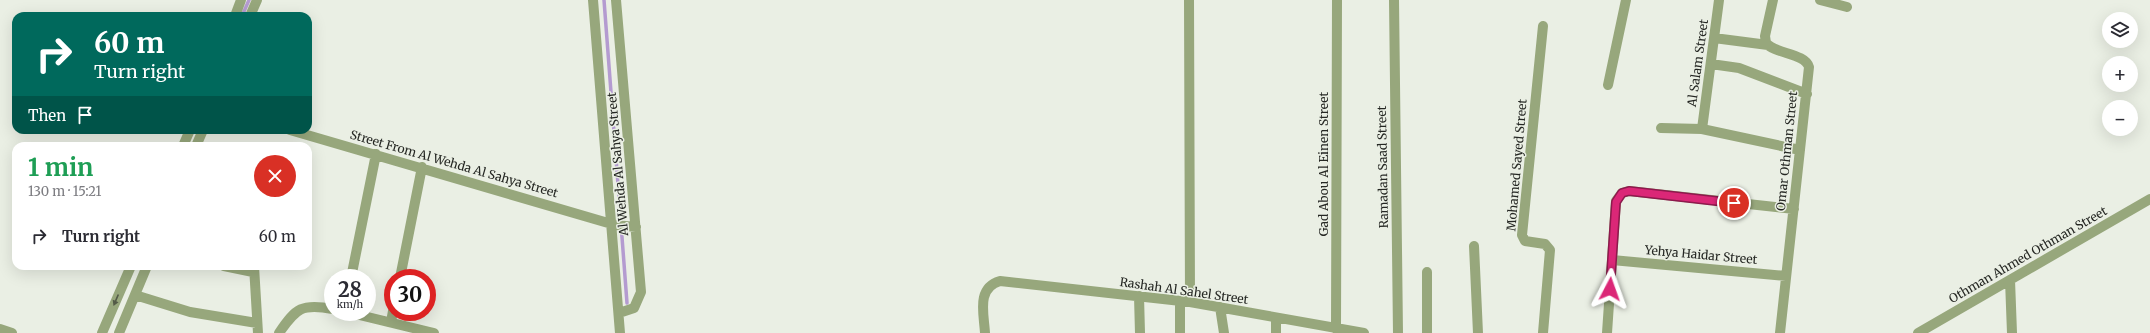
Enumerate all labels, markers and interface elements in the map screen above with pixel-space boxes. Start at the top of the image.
map controls [2102,12,2138,136]
button: layers [2102,12,2138,48]
street label: Al Salam Street [1684,18,1711,109]
text: 60 m [94,25,164,61]
icon: right [28,28,80,80]
button: + [2102,56,2138,92]
text: Turn right [94,60,185,83]
street label: Omar Othman Street [1773,90,1800,211]
street label: Al Wehda Al Sahya Street [604,91,631,238]
street label: Gad Abou Al Einen Street [1316,91,1331,236]
street label: Mohamed Sayed Street [1503,98,1530,232]
button: − [2102,100,2138,136]
icon: arrive [74,104,96,126]
street label: Ramadan Saad Street [1374,105,1391,228]
text: Then [28,106,66,125]
street label: Street From Al Wehda Al Sahya Street [349,127,560,201]
text: 1 min [28,152,93,183]
button: close [254,155,296,197]
text: 130 m · 15:21 [28,183,101,200]
pin [1717,186,1751,220]
icon: arrive [1723,192,1745,214]
street label: Othman Ahmed Othman Street [1946,203,2110,306]
icon: right [28,225,50,247]
text: Turn right [62,227,140,246]
text: 60 m [259,227,296,246]
street label: Yehya Haidar Street [1643,242,1758,267]
position arrow [1589,268,1631,310]
speed limit sign: 30 [384,269,436,321]
street label: Rashah Al Sahel Street [1119,274,1250,307]
text: 28 [338,277,362,302]
one-way arrow [113,294,119,306]
text: km/h [337,298,363,311]

